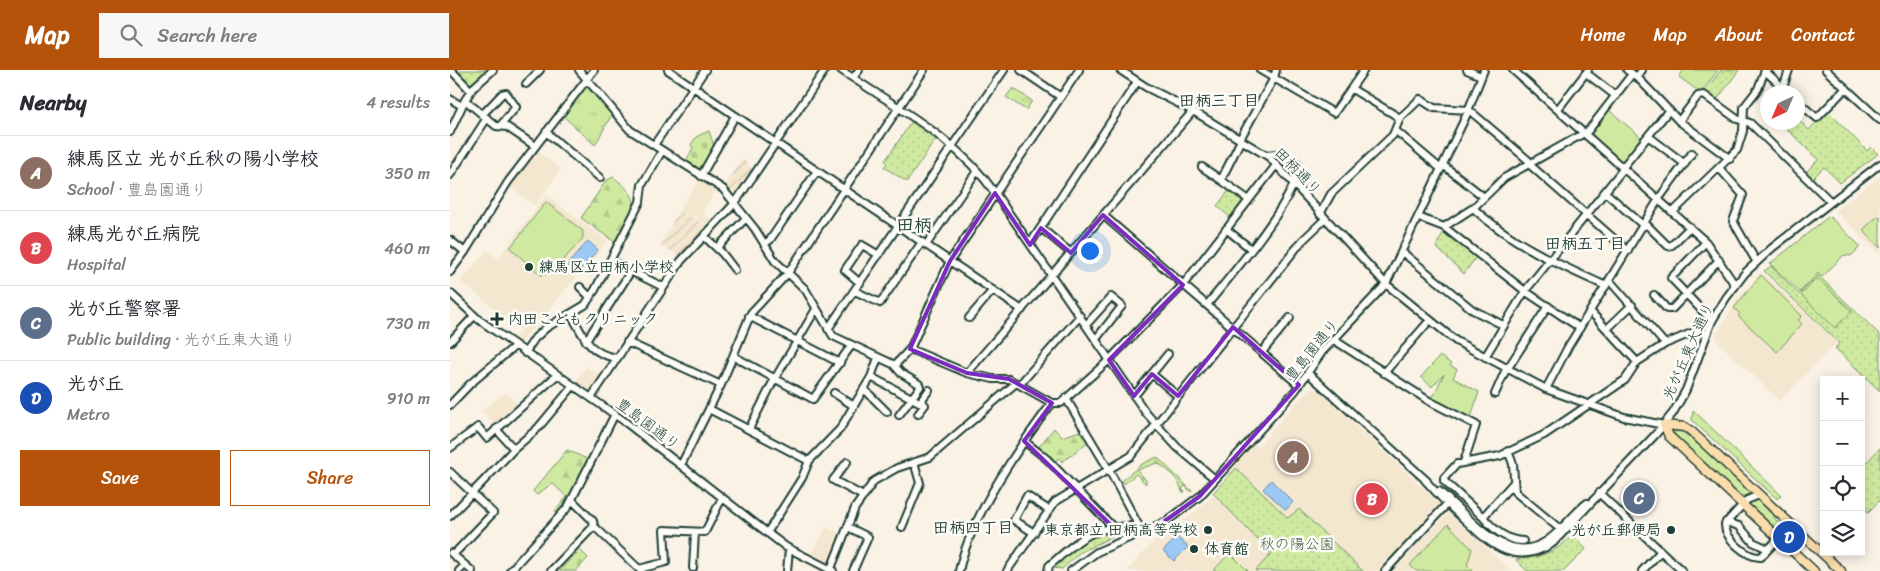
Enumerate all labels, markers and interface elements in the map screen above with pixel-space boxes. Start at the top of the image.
search box [99,13,449,58]
text: Map [25,14,69,56]
text: Search here [157,19,257,52]
text: Home [1581,19,1626,51]
text: Map [1654,19,1687,51]
text: About [1715,19,1763,51]
text: Contact [1791,19,1855,51]
icon: search [117,21,145,49]
text: Nearby [20,84,86,122]
north arrow [1760,85,1805,130]
district label: 田柄三丁目 [1179,86,1259,115]
text: 4 results [366,88,430,117]
street label: 田柄通り [1268,140,1328,202]
text: 練馬区立 光が丘秋の陽小学校 [67,142,319,175]
text: A [31,159,41,188]
text: 350 m [385,159,430,188]
text: School · 豊島園通り [67,175,207,204]
district label: 田柄 [896,209,932,241]
text: 練馬光が丘病院 [67,217,200,250]
district label: 田柄五丁目 [1545,229,1625,258]
text: B [31,234,41,263]
text: 460 m [384,234,430,263]
your location [1077,238,1103,264]
text: Hospital [67,250,126,279]
place label: 練馬区立田柄小学校 [539,254,674,280]
marker: 練馬区立田柄小学校 [523,261,535,273]
text: 光が丘警察署 [67,292,181,325]
street label: 光が丘東大通り [1655,298,1721,404]
place label: 内田こどもクリニック [508,306,658,332]
text: C [31,309,41,338]
text: 730 m [386,309,430,338]
marker: 内田こどもクリニック [490,312,504,326]
street label: 豊島園通り [1278,313,1346,387]
text: Public building · 光が丘東大通り [67,325,296,354]
text: 光が丘 [67,367,124,400]
map controls [1820,376,1865,556]
button: + [1820,376,1865,421]
text: D [31,384,41,413]
text: 910 m [387,384,430,413]
street label: 豊島園通り [610,391,686,457]
text: Metro [67,400,110,429]
button: − [1820,421,1865,466]
pin: A [1277,438,1309,476]
button: Save [20,450,220,506]
button: Share [230,450,430,506]
button: locate [1820,466,1865,511]
pin: C [1623,479,1655,517]
pin: B [1356,480,1388,518]
button: layers [1820,511,1865,556]
district label: 田柄四丁目 [933,513,1013,542]
place label: 東京都立 田柄高等学校 [1044,517,1198,543]
place label: 光が丘郵便局 [1571,517,1661,543]
pin: D [1773,518,1805,556]
marker: 東京都立 田柄高等学校 [1202,524,1214,536]
marker: 光が丘郵便局 [1665,524,1677,536]
park label: 秋の陽公園 [1259,531,1335,557]
place label: 体育館 [1204,536,1249,562]
marker: 体育館 [1188,543,1200,555]

